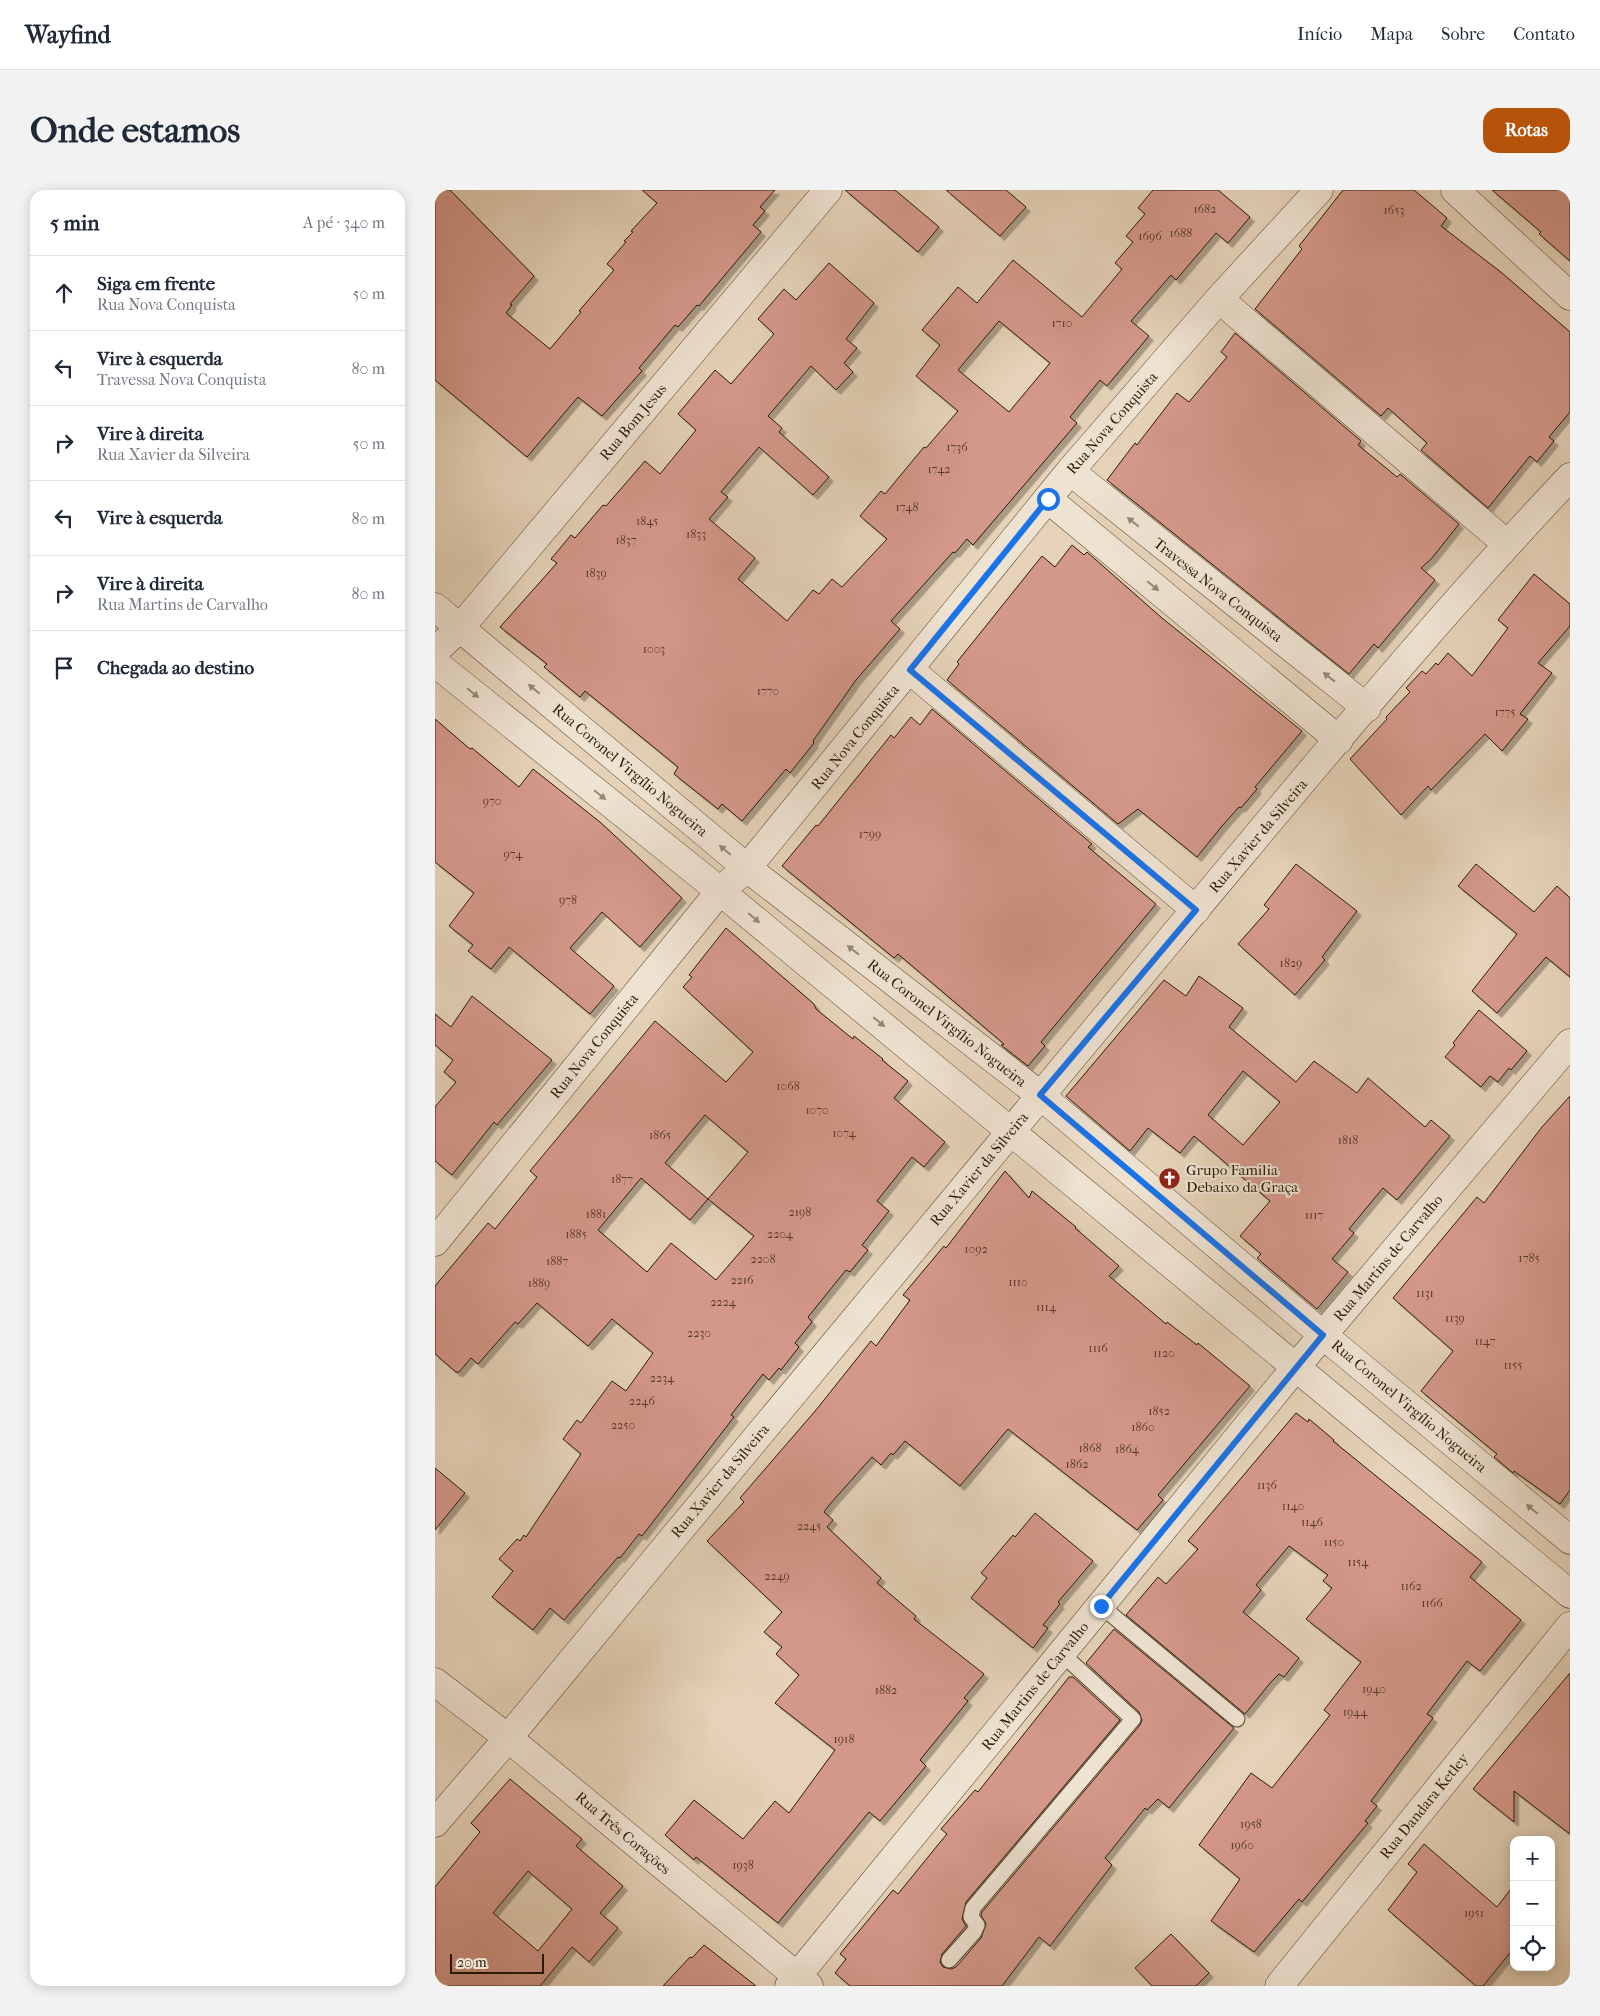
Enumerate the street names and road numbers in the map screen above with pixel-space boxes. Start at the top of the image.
street label: Rua Nova Conquista [1063,367,1162,478]
street label: Rua Bom Jesus [596,380,671,464]
street label: Travessa Nova Conquista [1150,534,1287,647]
street label: Rua Nova Conquista [807,680,904,793]
street label: Rua Coronel Virgílio Nogueira [549,700,712,841]
street label: Rua Xavier da Silveira [1205,775,1312,897]
street label: Rua Coronel Virgílio Nogueira [864,955,1031,1091]
street label: Rua Nova Conquista [546,989,643,1102]
street label: Rua Xavier da Silveira [926,1108,1033,1230]
street label: Rua Martins de Carvalho [1330,1191,1447,1325]
street label: Rua Coronel Virgílio Nogueira [1328,1336,1491,1477]
street label: Rua Xavier da Silveira [667,1420,774,1542]
street label: Rua Martins de Carvalho [978,1618,1093,1754]
street label: Rua Dandara Ketley [1376,1749,1473,1862]
street label: Rua Três Corações [572,1788,675,1878]

